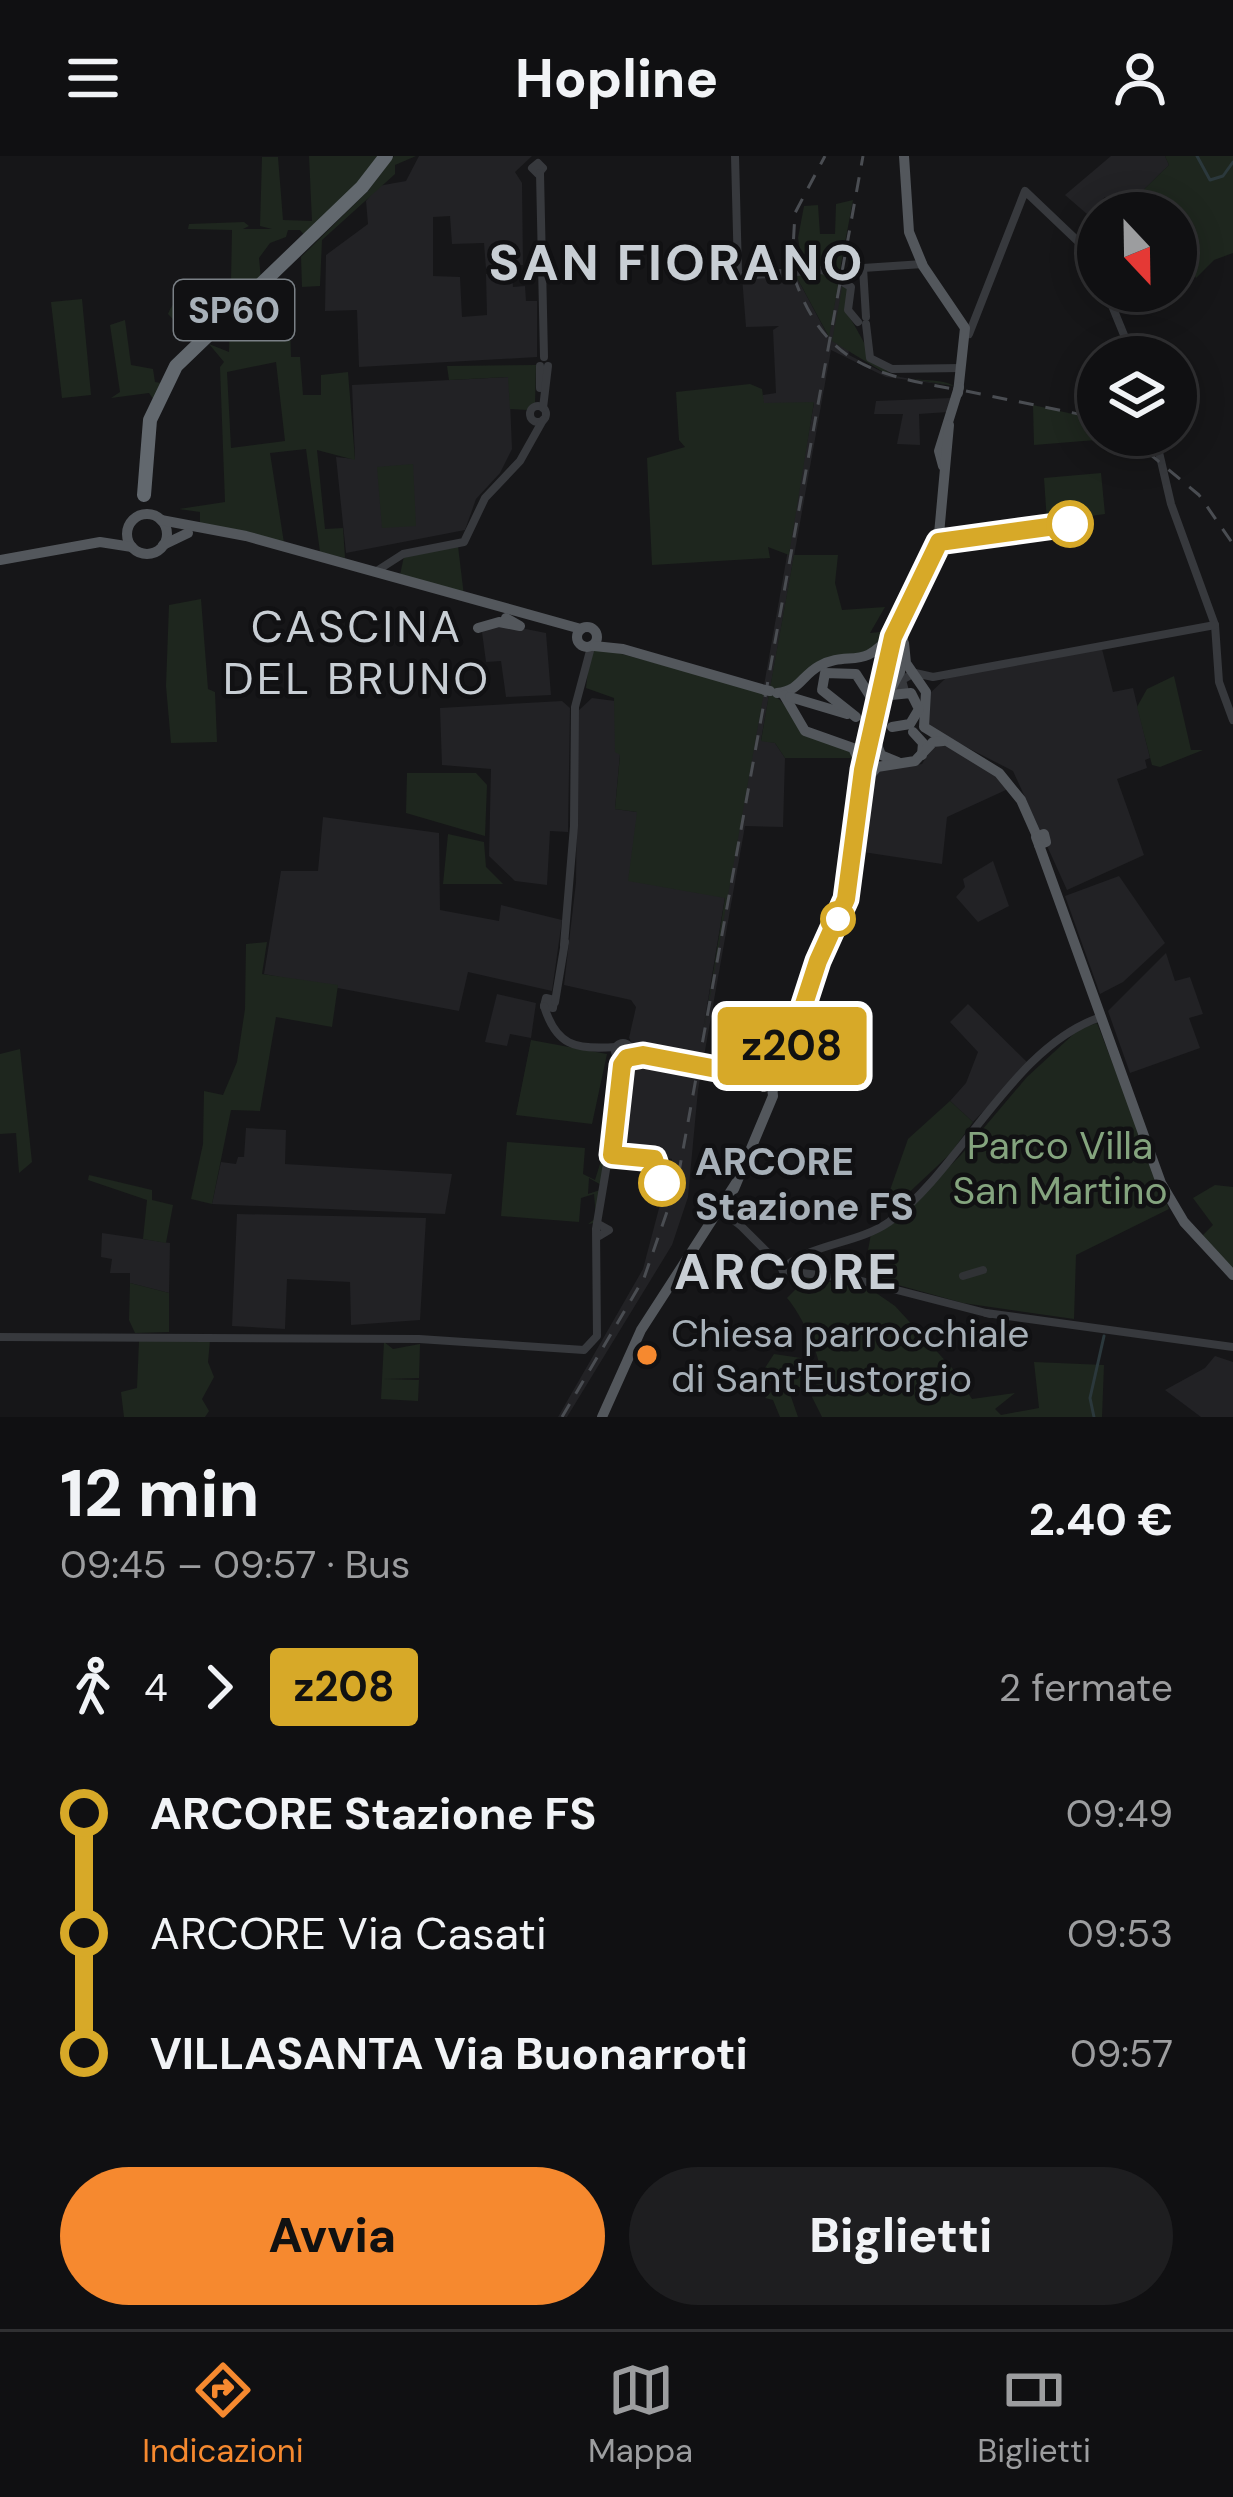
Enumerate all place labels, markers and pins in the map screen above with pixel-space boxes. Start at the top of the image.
unlabelled marker [1048,502,1092,546]
unlabelled marker [822,903,854,935]
place label: ARCORE Stazione FS [695,1136,914,1232]
marker: ARCORE Stazione FS [640,1161,684,1205]
place label: Chiesa parrocchiale di Sant'Eustorgio [671,1308,1029,1404]
marker: Chiesa parrocchiale di Sant'Eustorgio [634,1342,660,1368]

